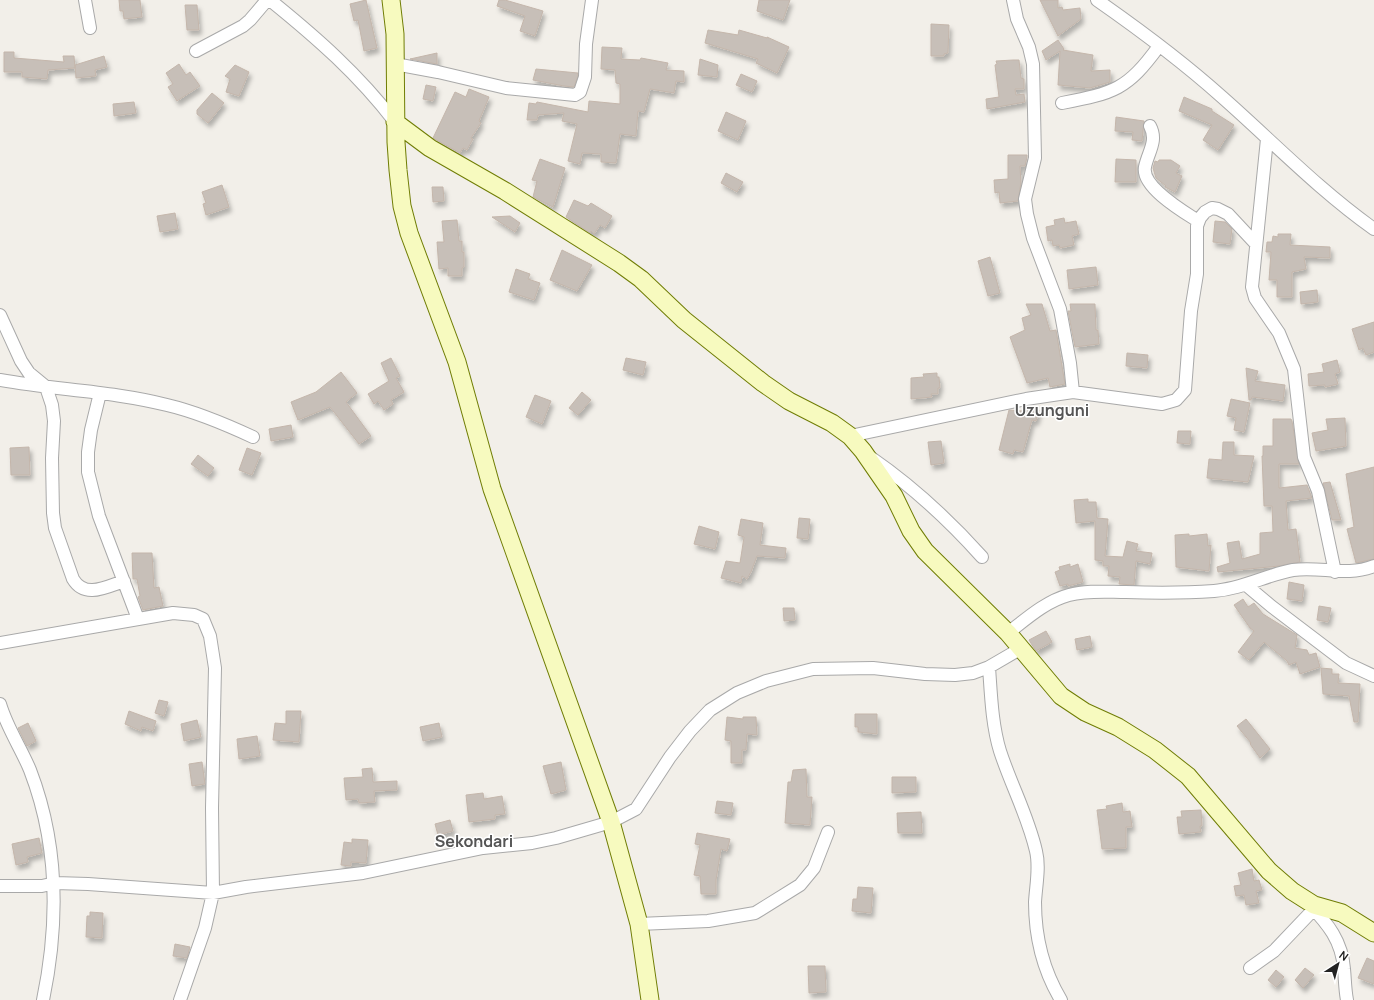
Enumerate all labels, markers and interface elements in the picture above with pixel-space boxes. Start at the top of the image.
district label: Uzunguni [1015,399,1089,421]
district label: Sekondari [435,830,513,852]
north arrow [1318,944,1358,984]
text: N [1337,947,1352,964]

